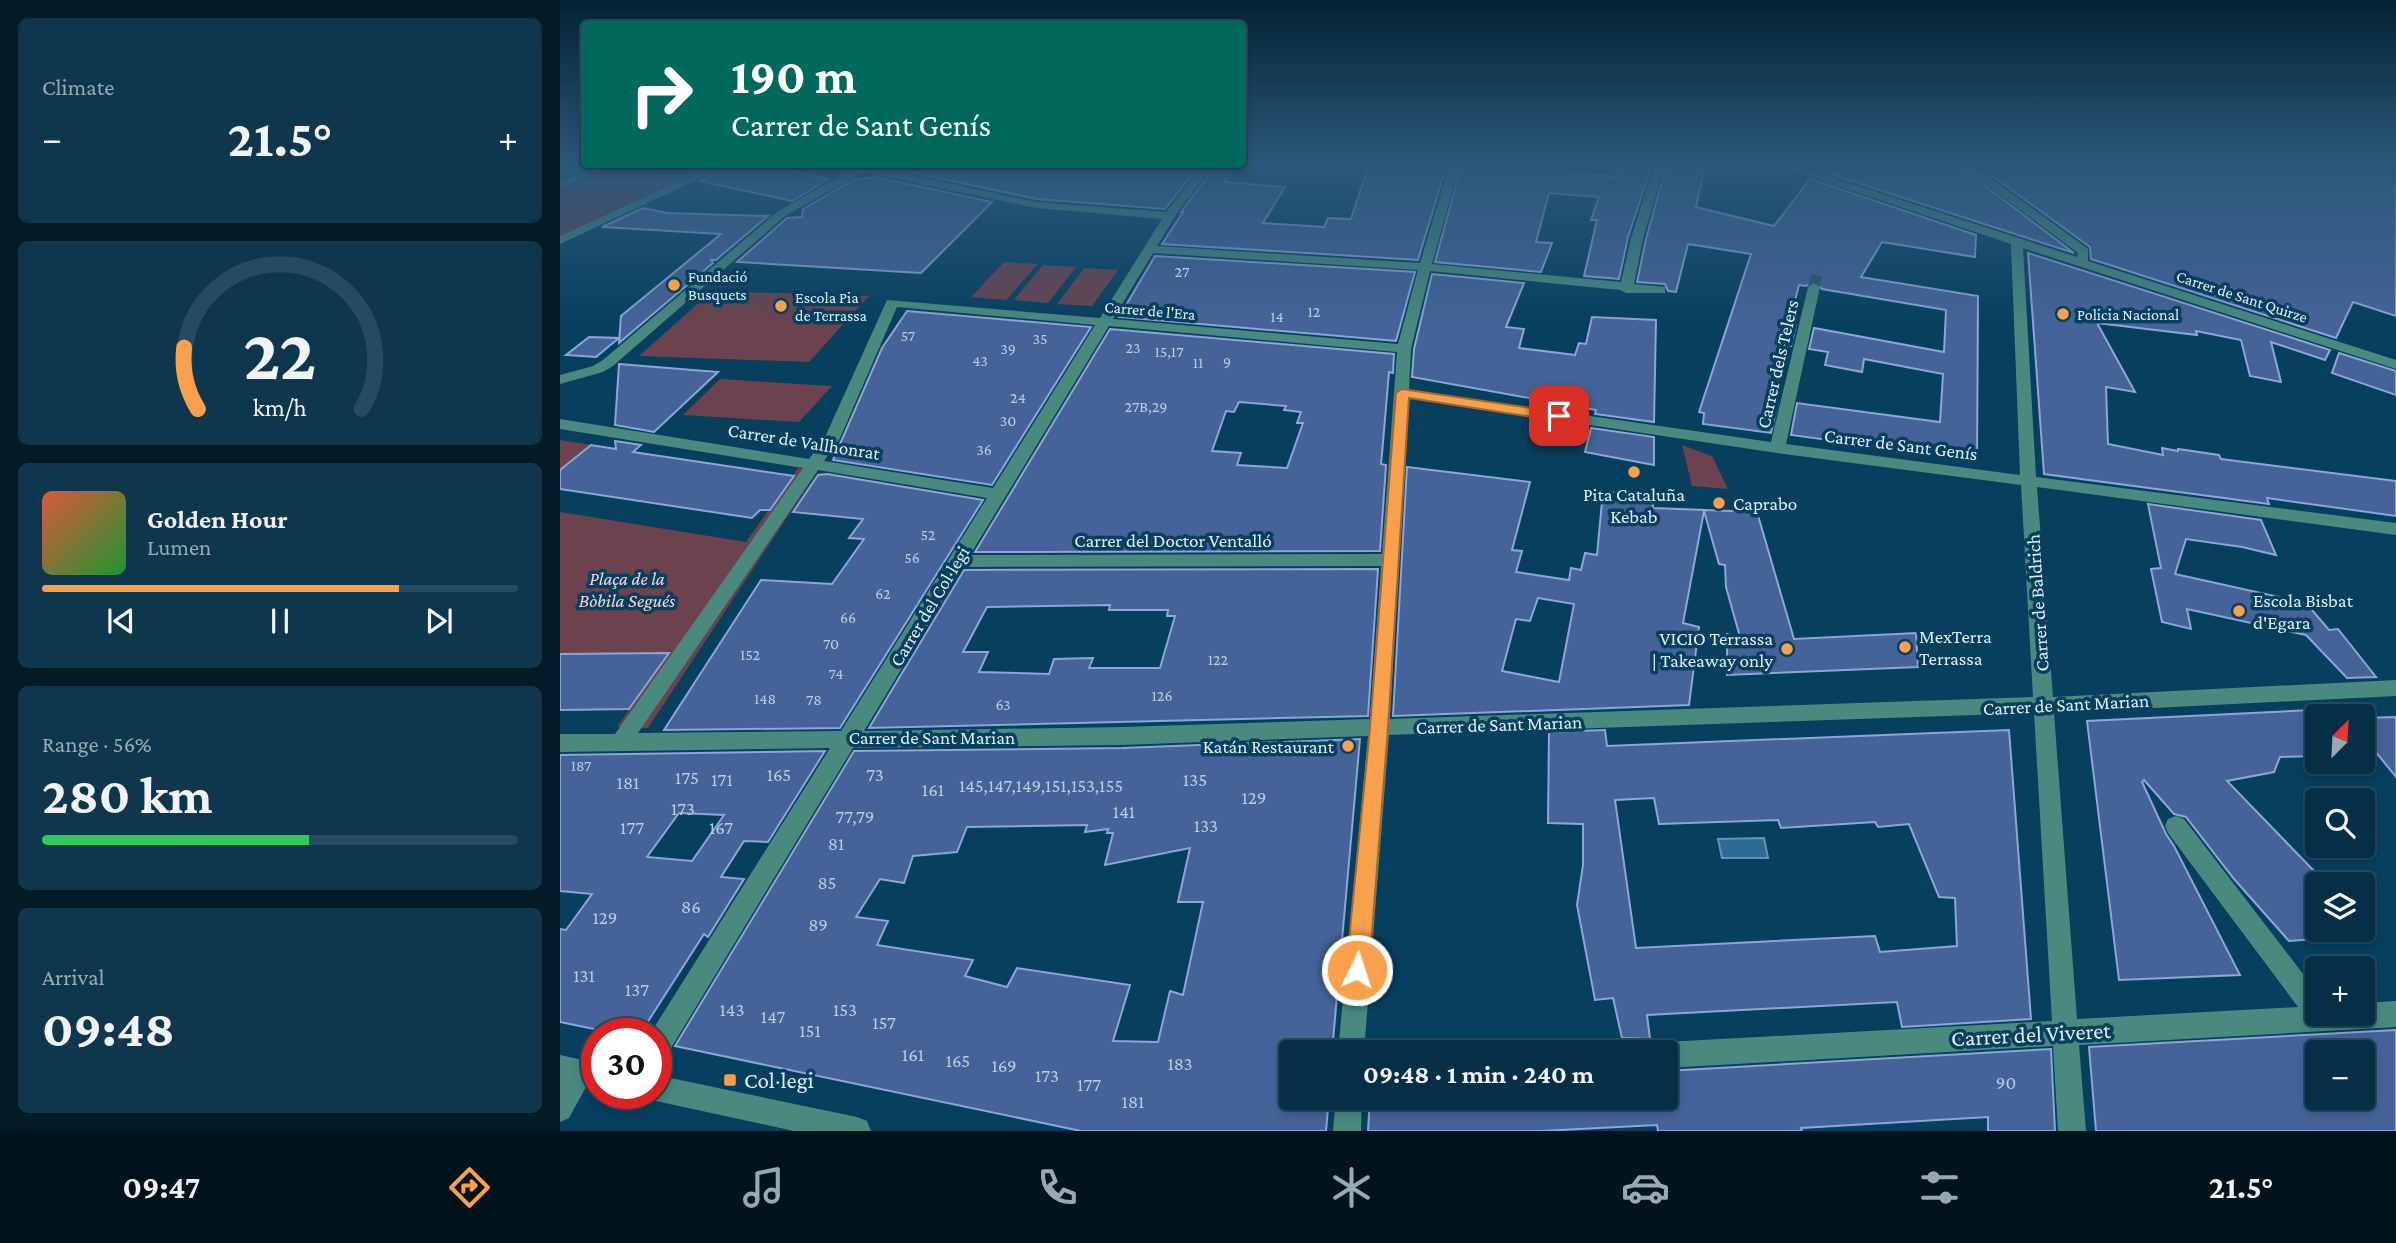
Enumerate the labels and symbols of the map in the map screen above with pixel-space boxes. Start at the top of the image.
house number: 27 [1175,263,1190,280]
street label: Carrer de Sant Quirze [2174,267,2309,326]
place label: Fundació Busquets [688,268,747,304]
marker: Fundació Busquets [666,277,682,293]
place label: Escola Pia de Terrassa [795,289,868,324]
marker: Escola Pia de Terrassa [773,298,789,314]
street label: Carrer de l'Era [1104,298,1197,323]
street label: Carrer dels Telers [1752,298,1802,430]
house number: 12 [1308,303,1321,320]
marker: Policia Nacional [2055,306,2071,322]
place label: Policia Nacional [2077,306,2179,323]
house number: 14 [1270,308,1284,325]
house number: 57 [901,327,916,344]
house number: 35 [1032,330,1048,347]
house number: 23 [1125,339,1141,356]
house number: 39 [1000,340,1016,357]
house number: 15,17 [1154,343,1184,360]
house number: 43 [972,352,988,369]
house number: 9 [1223,353,1231,370]
house number: 11 [1193,354,1203,371]
pin [1529,386,1589,446]
house number: 24 [1010,389,1026,406]
house number: 27B,29 [1125,398,1167,415]
house number: 30 [1000,412,1016,429]
street label: Carrer de Vallhonrat [726,419,882,464]
street label: Carrer de Sant Genís [1823,425,1979,464]
house number: 36 [976,441,992,458]
marker: Pita Cataluña Kebab [1626,464,1642,480]
place label: Pita Cataluña Kebab [1583,484,1685,527]
place label: Caprabo [1733,493,1797,514]
marker: Caprabo [1711,495,1727,511]
house number: 52 [921,526,936,543]
street label: Carrer del Doctor Ventalló [1074,530,1272,551]
street label: Carrer de Baldrich [2022,534,2053,672]
street label: Carrer del Col·legi [885,542,974,670]
house number: 56 [904,549,920,566]
park label: Plaça de la Bòbila Segués [579,568,675,611]
house number: 62 [875,585,891,602]
place label: Escola Bisbat d'Egara [2253,590,2354,633]
marker: Escola Bisbat d'Egara [2231,603,2247,619]
house number: 66 [840,609,856,626]
place label: MexTerra Terrassa [1919,626,1992,669]
place label: VICIO Terrassa | Takeaway only [1652,628,1773,671]
house number: 70 [823,635,839,652]
marker: MexTerra Terrassa [1897,639,1913,655]
marker: VICIO Terrassa | Takeaway only [1779,641,1795,657]
house number: 152 [740,646,760,663]
house number: 122 [1208,651,1229,668]
house number: 74 [828,665,844,682]
house number: 126 [1151,687,1173,704]
house number: 148 [754,690,776,707]
street label: Carrer de Sant Marian [1982,690,2150,719]
house number: 78 [806,691,822,708]
house number: 63 [995,696,1011,713]
north arrow [2305,704,2375,774]
street label: Carrer de Sant Marian [1415,711,1583,738]
street label: Carrer de Sant Marian [849,727,1015,748]
place label: Katán Restaurant [1203,736,1335,757]
marker: Katán Restaurant [1340,738,1356,754]
house number: 187 [571,757,592,774]
house number: 165 [767,764,791,785]
house number: 73 [866,764,884,785]
house number: 175 [675,767,699,788]
house number: 171 [711,769,733,790]
house number: 135 [1183,769,1207,790]
house number: 181 [617,772,639,793]
house number: 145,147,149,151,153,155 [959,775,1123,796]
house number: 161 [922,779,944,800]
house number: 129 [1241,787,1267,808]
house number: 173 [671,798,695,819]
house number: 141 [1113,801,1135,822]
house number: 77,79 [836,806,874,827]
house number: 133 [1194,815,1218,836]
house number: 177 [620,817,644,838]
house number: 167 [709,817,733,838]
house number: 81 [828,833,844,854]
house number: 85 [818,872,836,893]
house number: 86 [681,896,701,917]
house number: 129 [592,907,618,928]
house number: 89 [808,914,828,935]
position arrow [1320,933,1394,1007]
house number: 131 [573,965,595,986]
house number: 137 [625,979,649,1000]
house number: 143 [720,999,744,1020]
house number: 153 [833,999,857,1020]
house number: 147 [761,1006,785,1027]
house number: 157 [872,1012,896,1033]
street label: Carrer del Viveret [1951,1017,2112,1051]
speed limit sign: 30 [581,1018,672,1109]
house number: 151 [799,1020,821,1041]
house number: 161 [902,1044,924,1065]
house number: 165 [946,1050,970,1071]
house number: 183 [1167,1053,1193,1074]
house number: 169 [991,1055,1017,1076]
house number: 173 [1035,1065,1059,1086]
place label: Col·legi [744,1067,814,1093]
marker: Col·legi [722,1072,738,1088]
house number: 90 [1996,1072,2016,1093]
house number: 177 [1077,1074,1101,1095]
house number: 181 [1122,1091,1144,1112]

